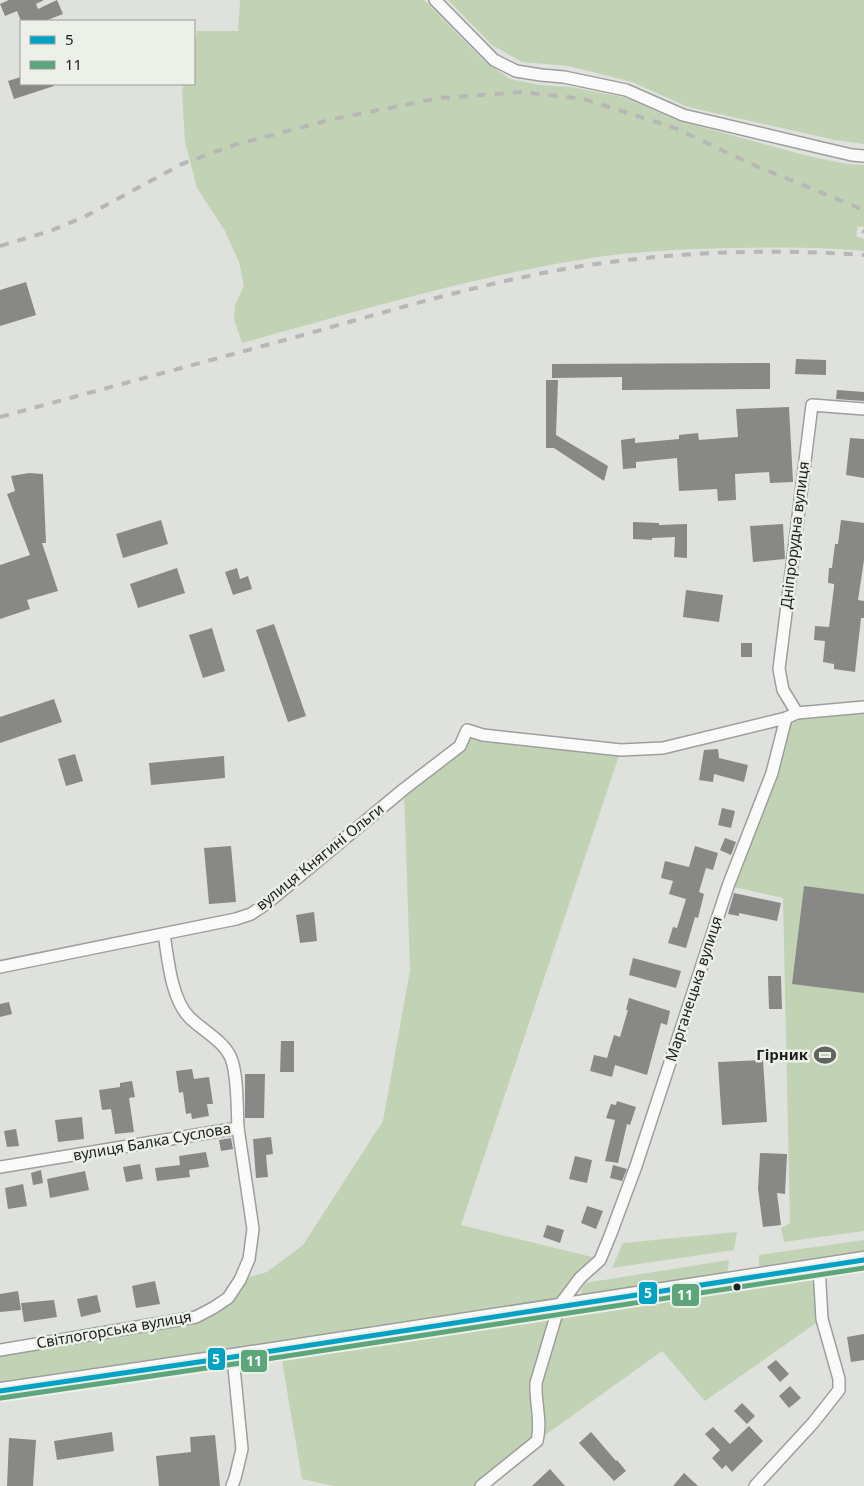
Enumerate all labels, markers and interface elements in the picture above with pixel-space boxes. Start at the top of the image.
legend [20,20,195,85]
text: 5 [65,29,74,49]
text: 11 [65,54,82,74]
street label: Дніпрорудна вулиця [775,460,813,610]
street label: вулиця Княгині Ольги [251,798,388,914]
street label: Марганецька вулиця [660,913,726,1064]
sports icon: Гірник [812,1042,838,1068]
place label: Гірник [756,1044,809,1064]
street label: вулиця Балка Суслова [71,1117,232,1165]
line badge: 5 [638,1281,658,1305]
unlabelled marker [732,1282,742,1292]
text: 5 [644,1283,652,1302]
line badge: 11 [671,1283,700,1307]
text: 11 [677,1285,693,1304]
street label: Світлогорська вулиця [35,1306,193,1353]
line badge: 5 [207,1347,226,1371]
text: 5 [212,1349,220,1368]
line badge: 11 [240,1349,268,1373]
text: 11 [246,1351,262,1370]

